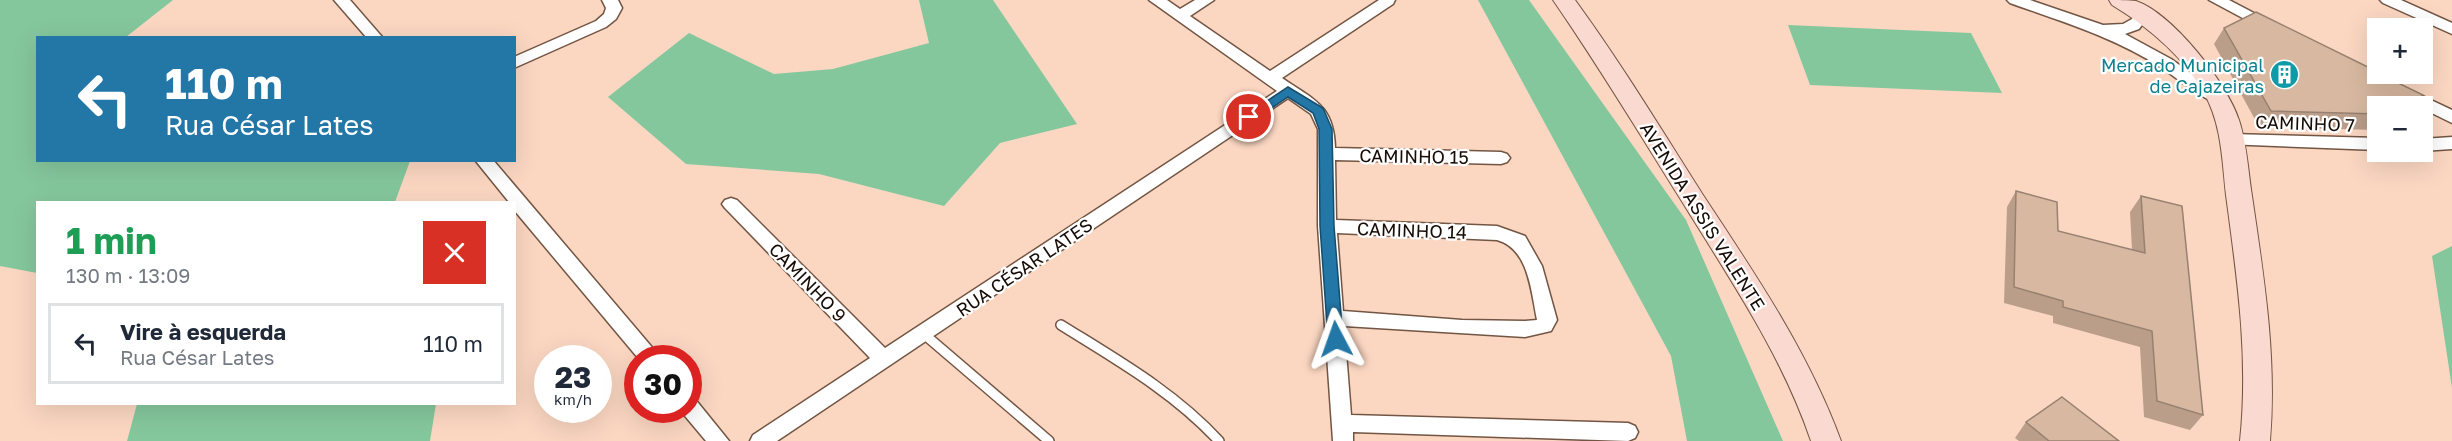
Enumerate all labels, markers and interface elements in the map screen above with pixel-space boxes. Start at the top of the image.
map controls [2367,18,2433,162]
button: + [2367,18,2433,84]
place label: Mercado Municipal de Cajazeiras [2101,54,2264,97]
text: 110 m [165,58,283,108]
building icon: Mercado Municipal de Cajazeiras [2269,59,2301,91]
icon: left [66,60,144,138]
pin [1223,91,1274,142]
button: − [2367,96,2433,162]
icon: arrive [1232,100,1265,133]
text: Rua César Lates [165,109,373,141]
street label: CAMINHO 7 [2255,110,2355,136]
street label: AVENIDA ASSIS VALENTE [1636,118,1770,314]
street label: CAMINHO 15 [1359,144,1469,168]
street label: RUA CÉSAR LATES [952,213,1096,321]
street label: CAMINHO 14 [1357,217,1467,243]
text: 1 min [66,219,157,262]
button: close [423,221,486,284]
street label: CAMINHO 9 [765,238,851,326]
text: 130 m · 13:09 [66,263,190,287]
position arrow [1304,307,1368,371]
text: Vire à esquerda [120,318,286,345]
icon: left [69,327,102,360]
text: 110 m [423,330,483,357]
text: Rua César Lates [120,345,274,369]
speed limit sign: 30 [624,345,702,423]
text: 23 [555,359,591,395]
text: km/h [554,390,592,408]

